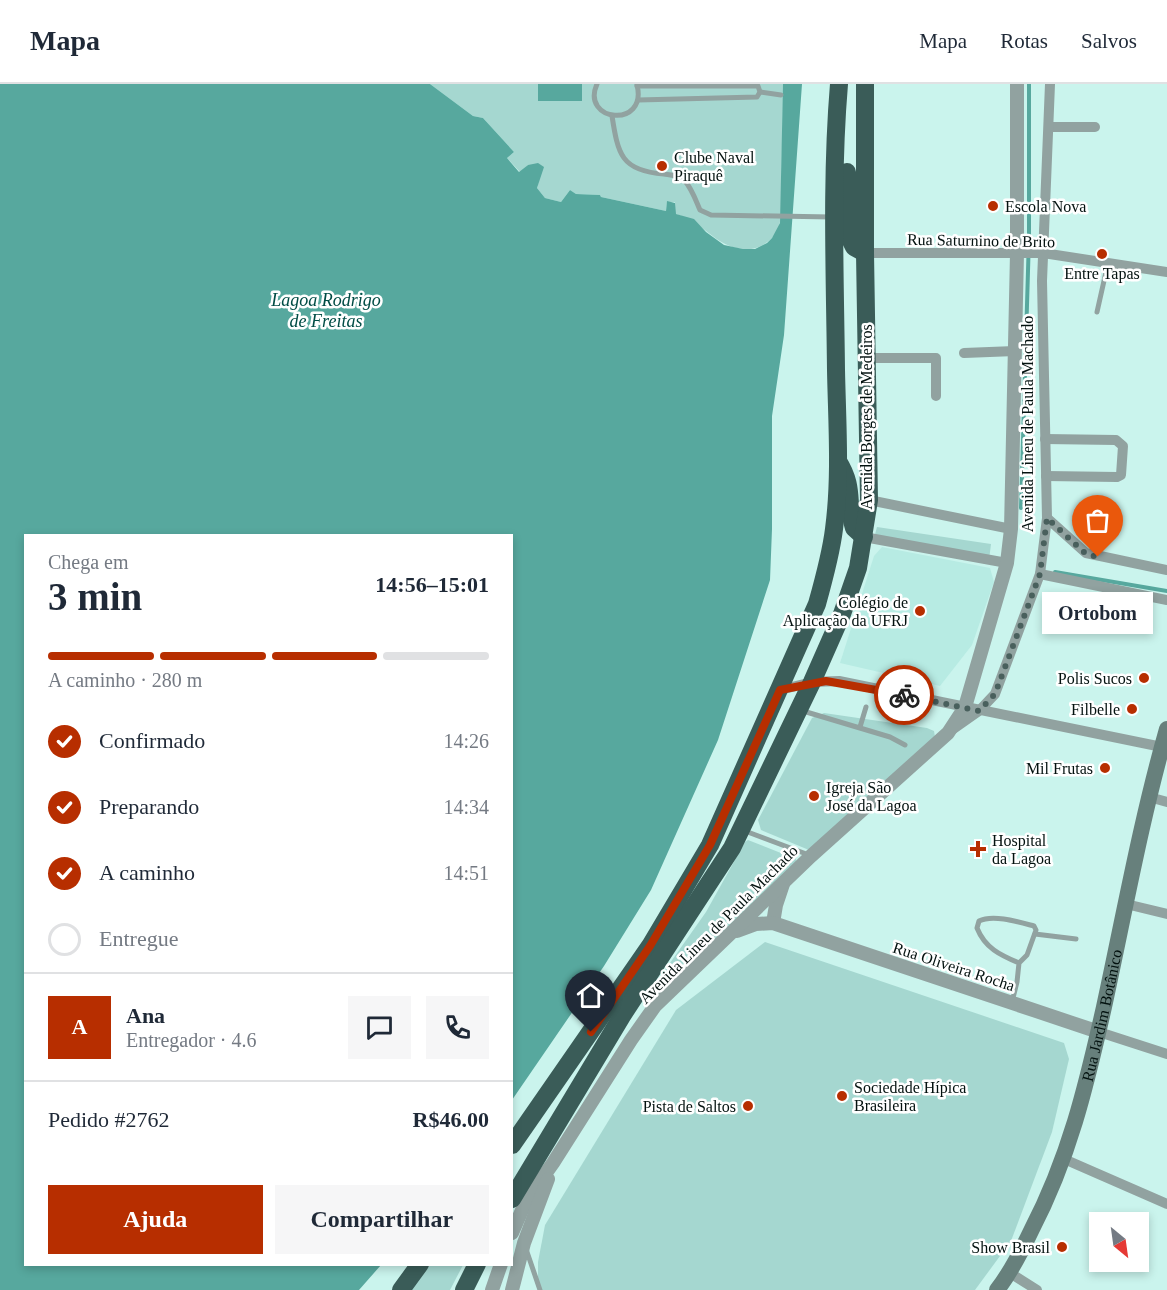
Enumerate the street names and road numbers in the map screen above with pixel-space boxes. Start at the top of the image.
street label: Rua Saturnino de Brito [907,231,1055,250]
street label: Avenida Lineu de Paula Machado [1019,316,1036,532]
street label: Avenida Borges de Medeiros [858,324,876,510]
street label: Avenida Lineu de Paula Machado [636,842,801,1007]
street label: Rua Oliveira Rocha [891,939,1017,994]
street label: Rua Jardim Botânico [1079,948,1125,1083]

